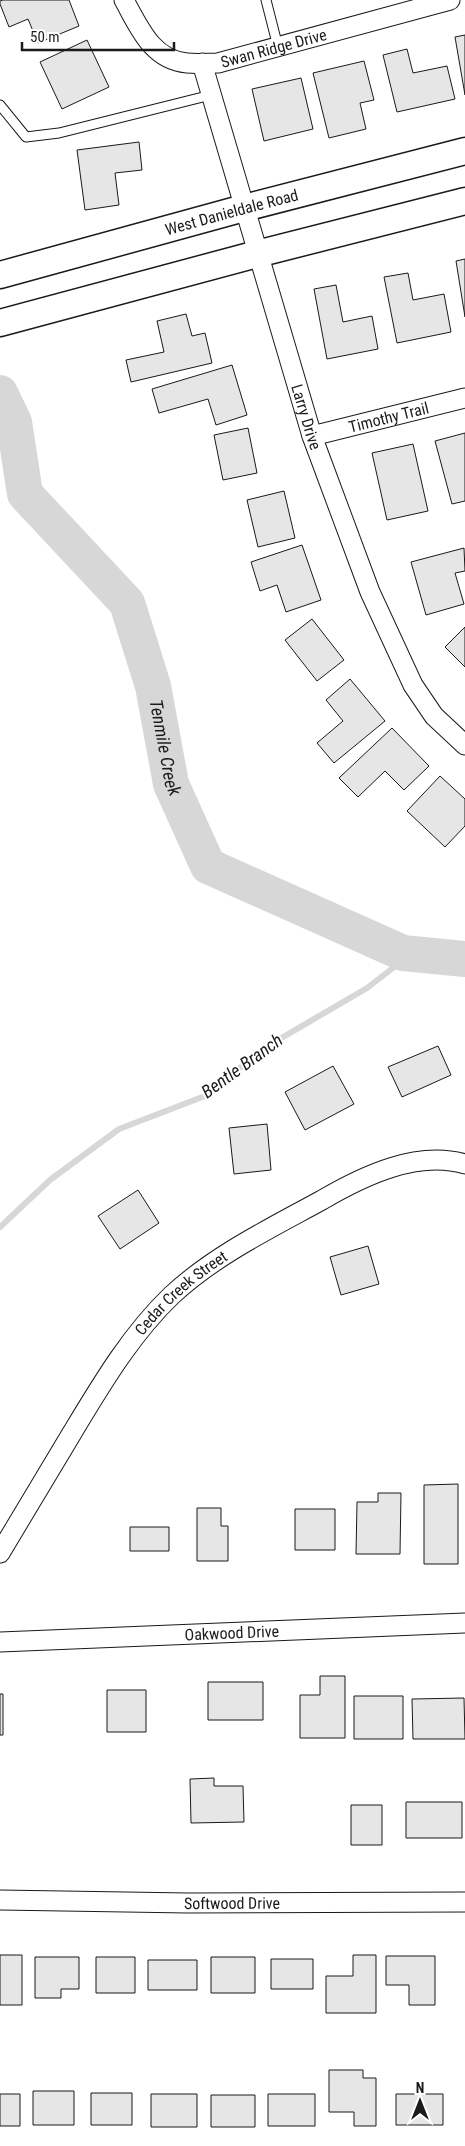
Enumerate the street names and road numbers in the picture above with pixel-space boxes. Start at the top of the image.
street label: Swan Ridge Drive [219,25,329,72]
street label: West Danieldale Road [163,185,300,239]
street label: Larry Drive [287,382,325,452]
street label: Timothy Trail [347,398,431,437]
street label: Cedar Creek Street [131,1247,231,1339]
street label: Oakwood Drive [184,1622,279,1644]
street label: Softwood Drive [184,1894,280,1913]

